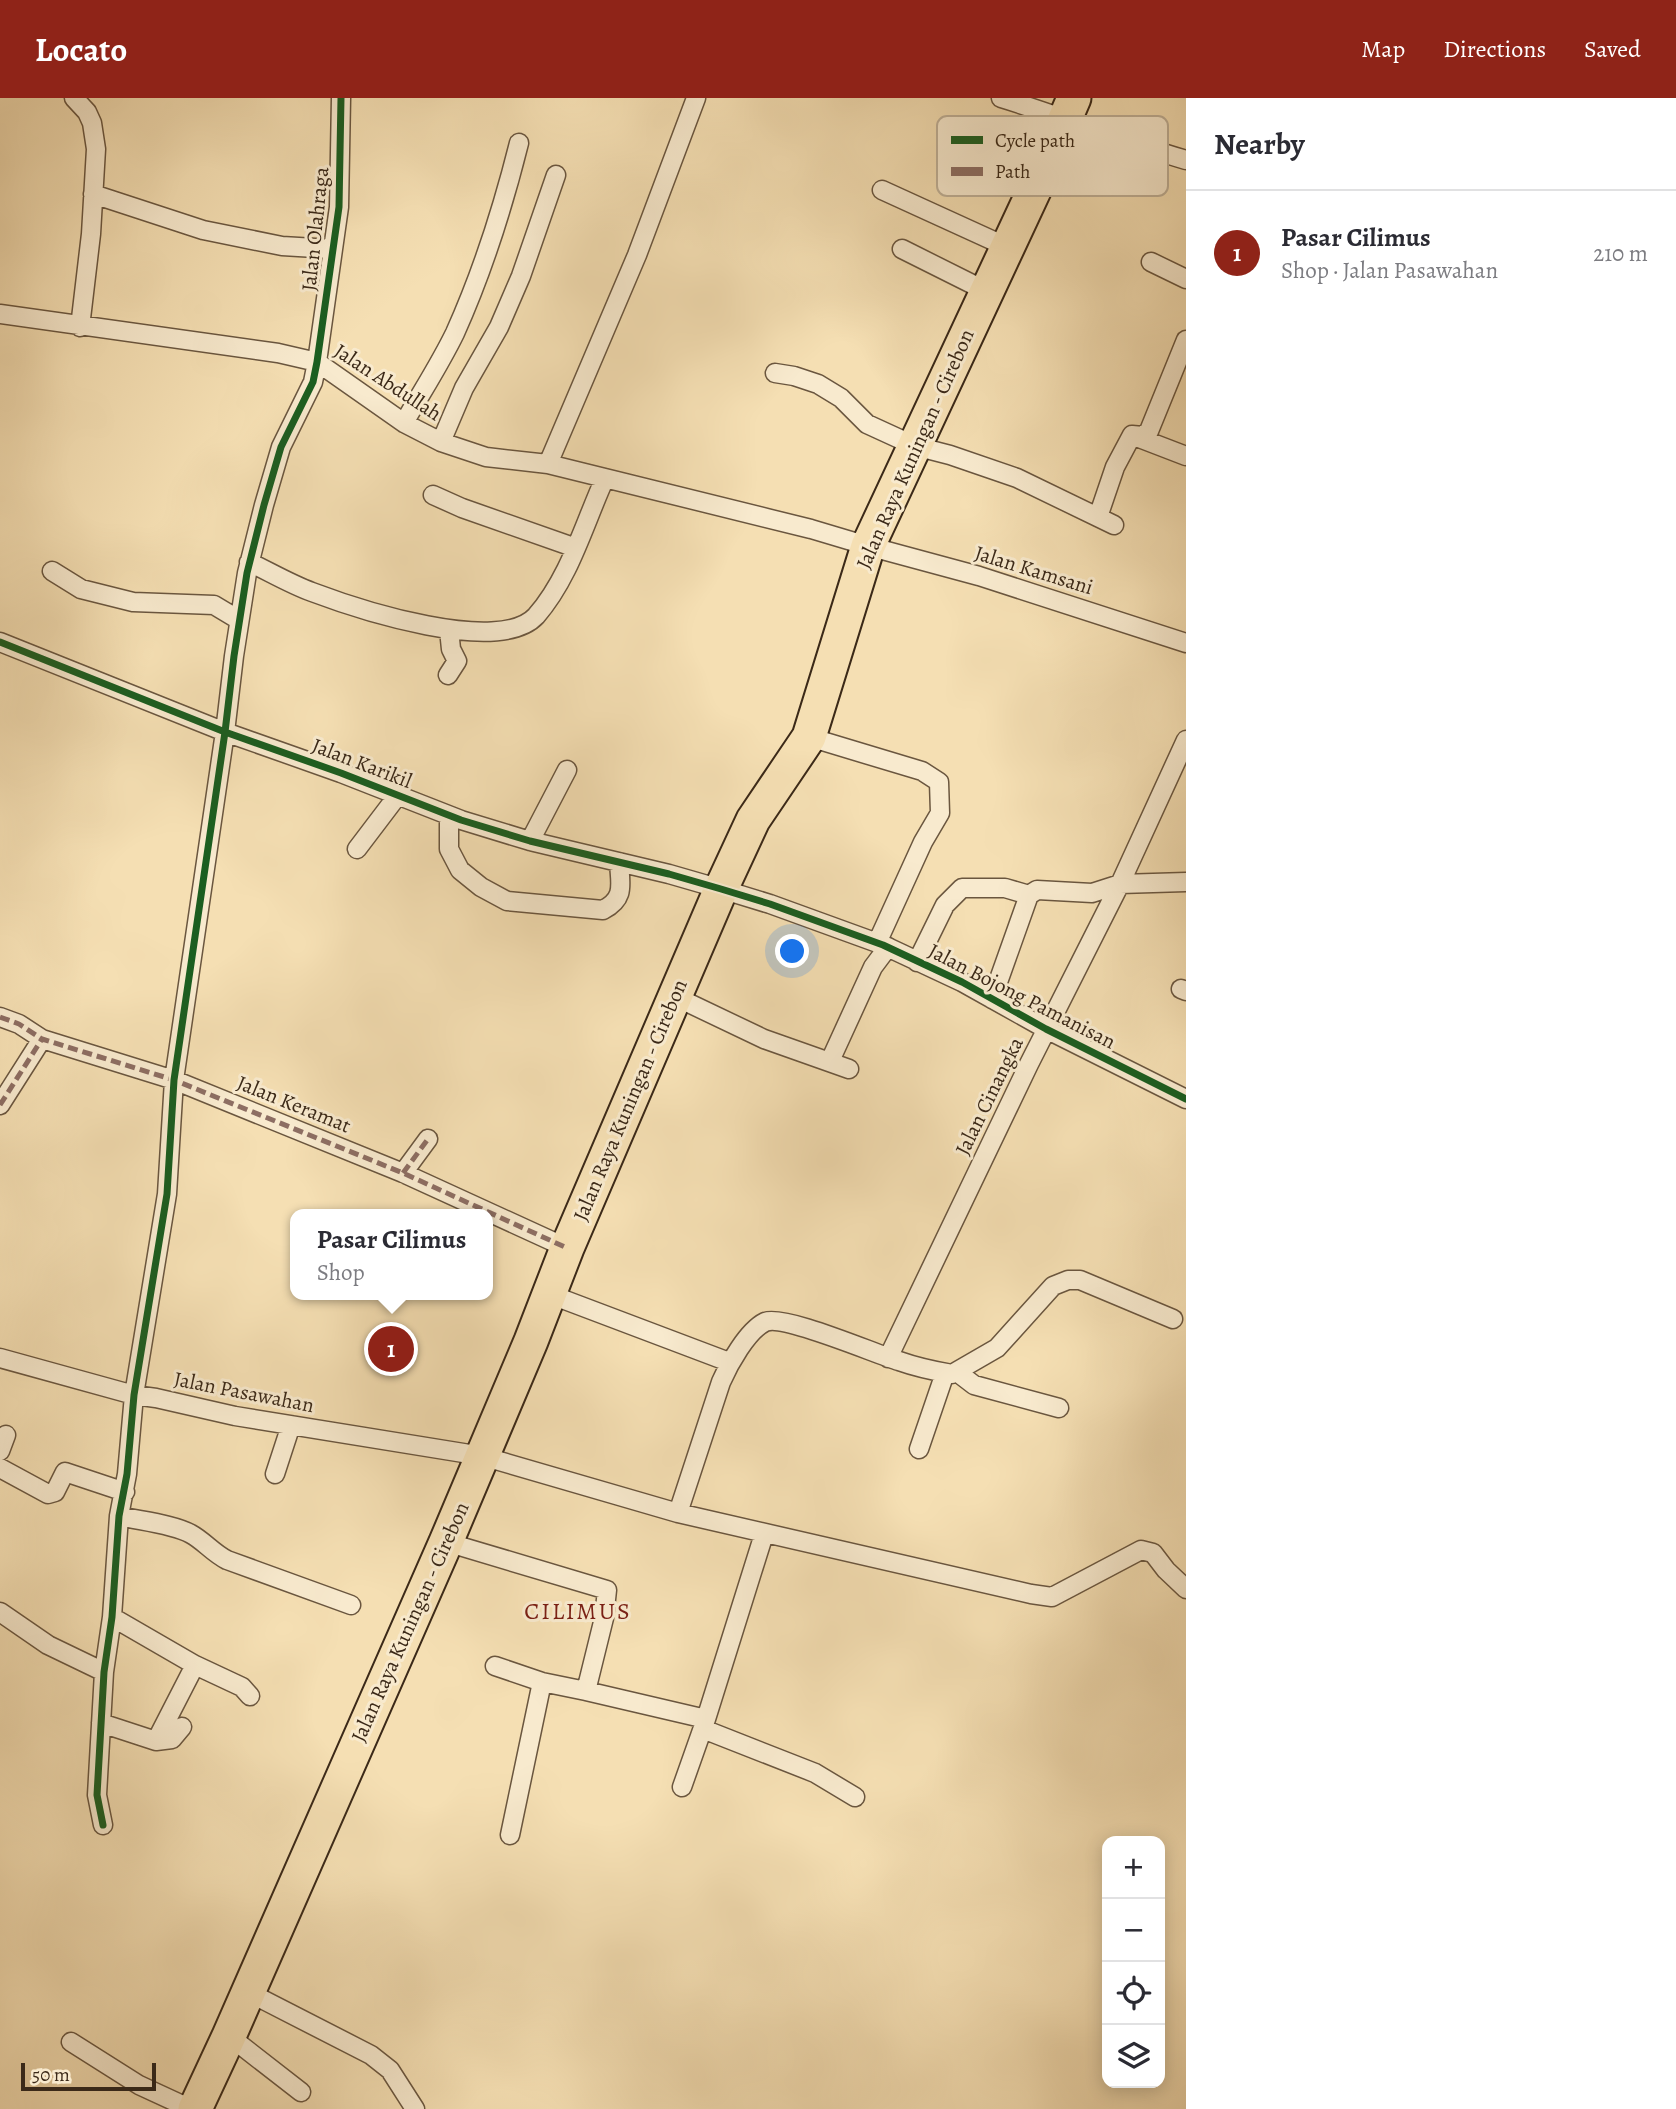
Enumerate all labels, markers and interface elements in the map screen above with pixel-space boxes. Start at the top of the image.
text: Locato [35,27,127,72]
text: Map [1361,33,1405,65]
text: Directions [1443,33,1546,65]
text: Saved [1584,33,1641,65]
legend [937,116,1168,196]
text: Nearby [1214,124,1305,164]
text: Cycle path [995,128,1075,154]
text: Path [995,159,1030,185]
street label: Jalan Olahraga [295,165,335,293]
text: Pasar Cilimus [1281,220,1431,255]
text: 1 [1233,238,1241,269]
text: 210 m [1593,238,1648,269]
text: Shop · Jalan Pasawahan [1281,255,1498,286]
street label: Jalan Raya Kuningan - Cirebon [849,325,981,573]
street label: Jalan Abdullah [329,337,447,427]
street label: Jalan Kamsani [971,539,1097,601]
street label: Jalan Karikil [308,731,416,795]
your location [775,934,809,968]
street label: Jalan Bojong Pamanisan [924,937,1120,1055]
street label: Jalan Raya Kuningan - Cirebon [566,975,694,1225]
street label: Jalan Cinangka [948,1032,1030,1160]
street label: Jalan Keramat [233,1068,355,1140]
popup [290,1209,493,1300]
text: Pasar Cilimus [317,1222,466,1257]
text: Shop [317,1257,365,1288]
pin: 1 [368,1323,414,1375]
street label: Jalan Pasawahan [172,1365,316,1419]
street label: Jalan Raya Kuningan - Cirebon [344,1498,476,1746]
district label: CILIMUS [524,1595,632,1627]
map controls [1102,1836,1165,2088]
button: + [1102,1836,1165,1899]
button: − [1102,1899,1165,1962]
button: locate [1102,1962,1165,2025]
button: layers [1102,2025,1165,2088]
scale bar [21,2060,156,2092]
text: 50 m [32,2062,70,2088]

